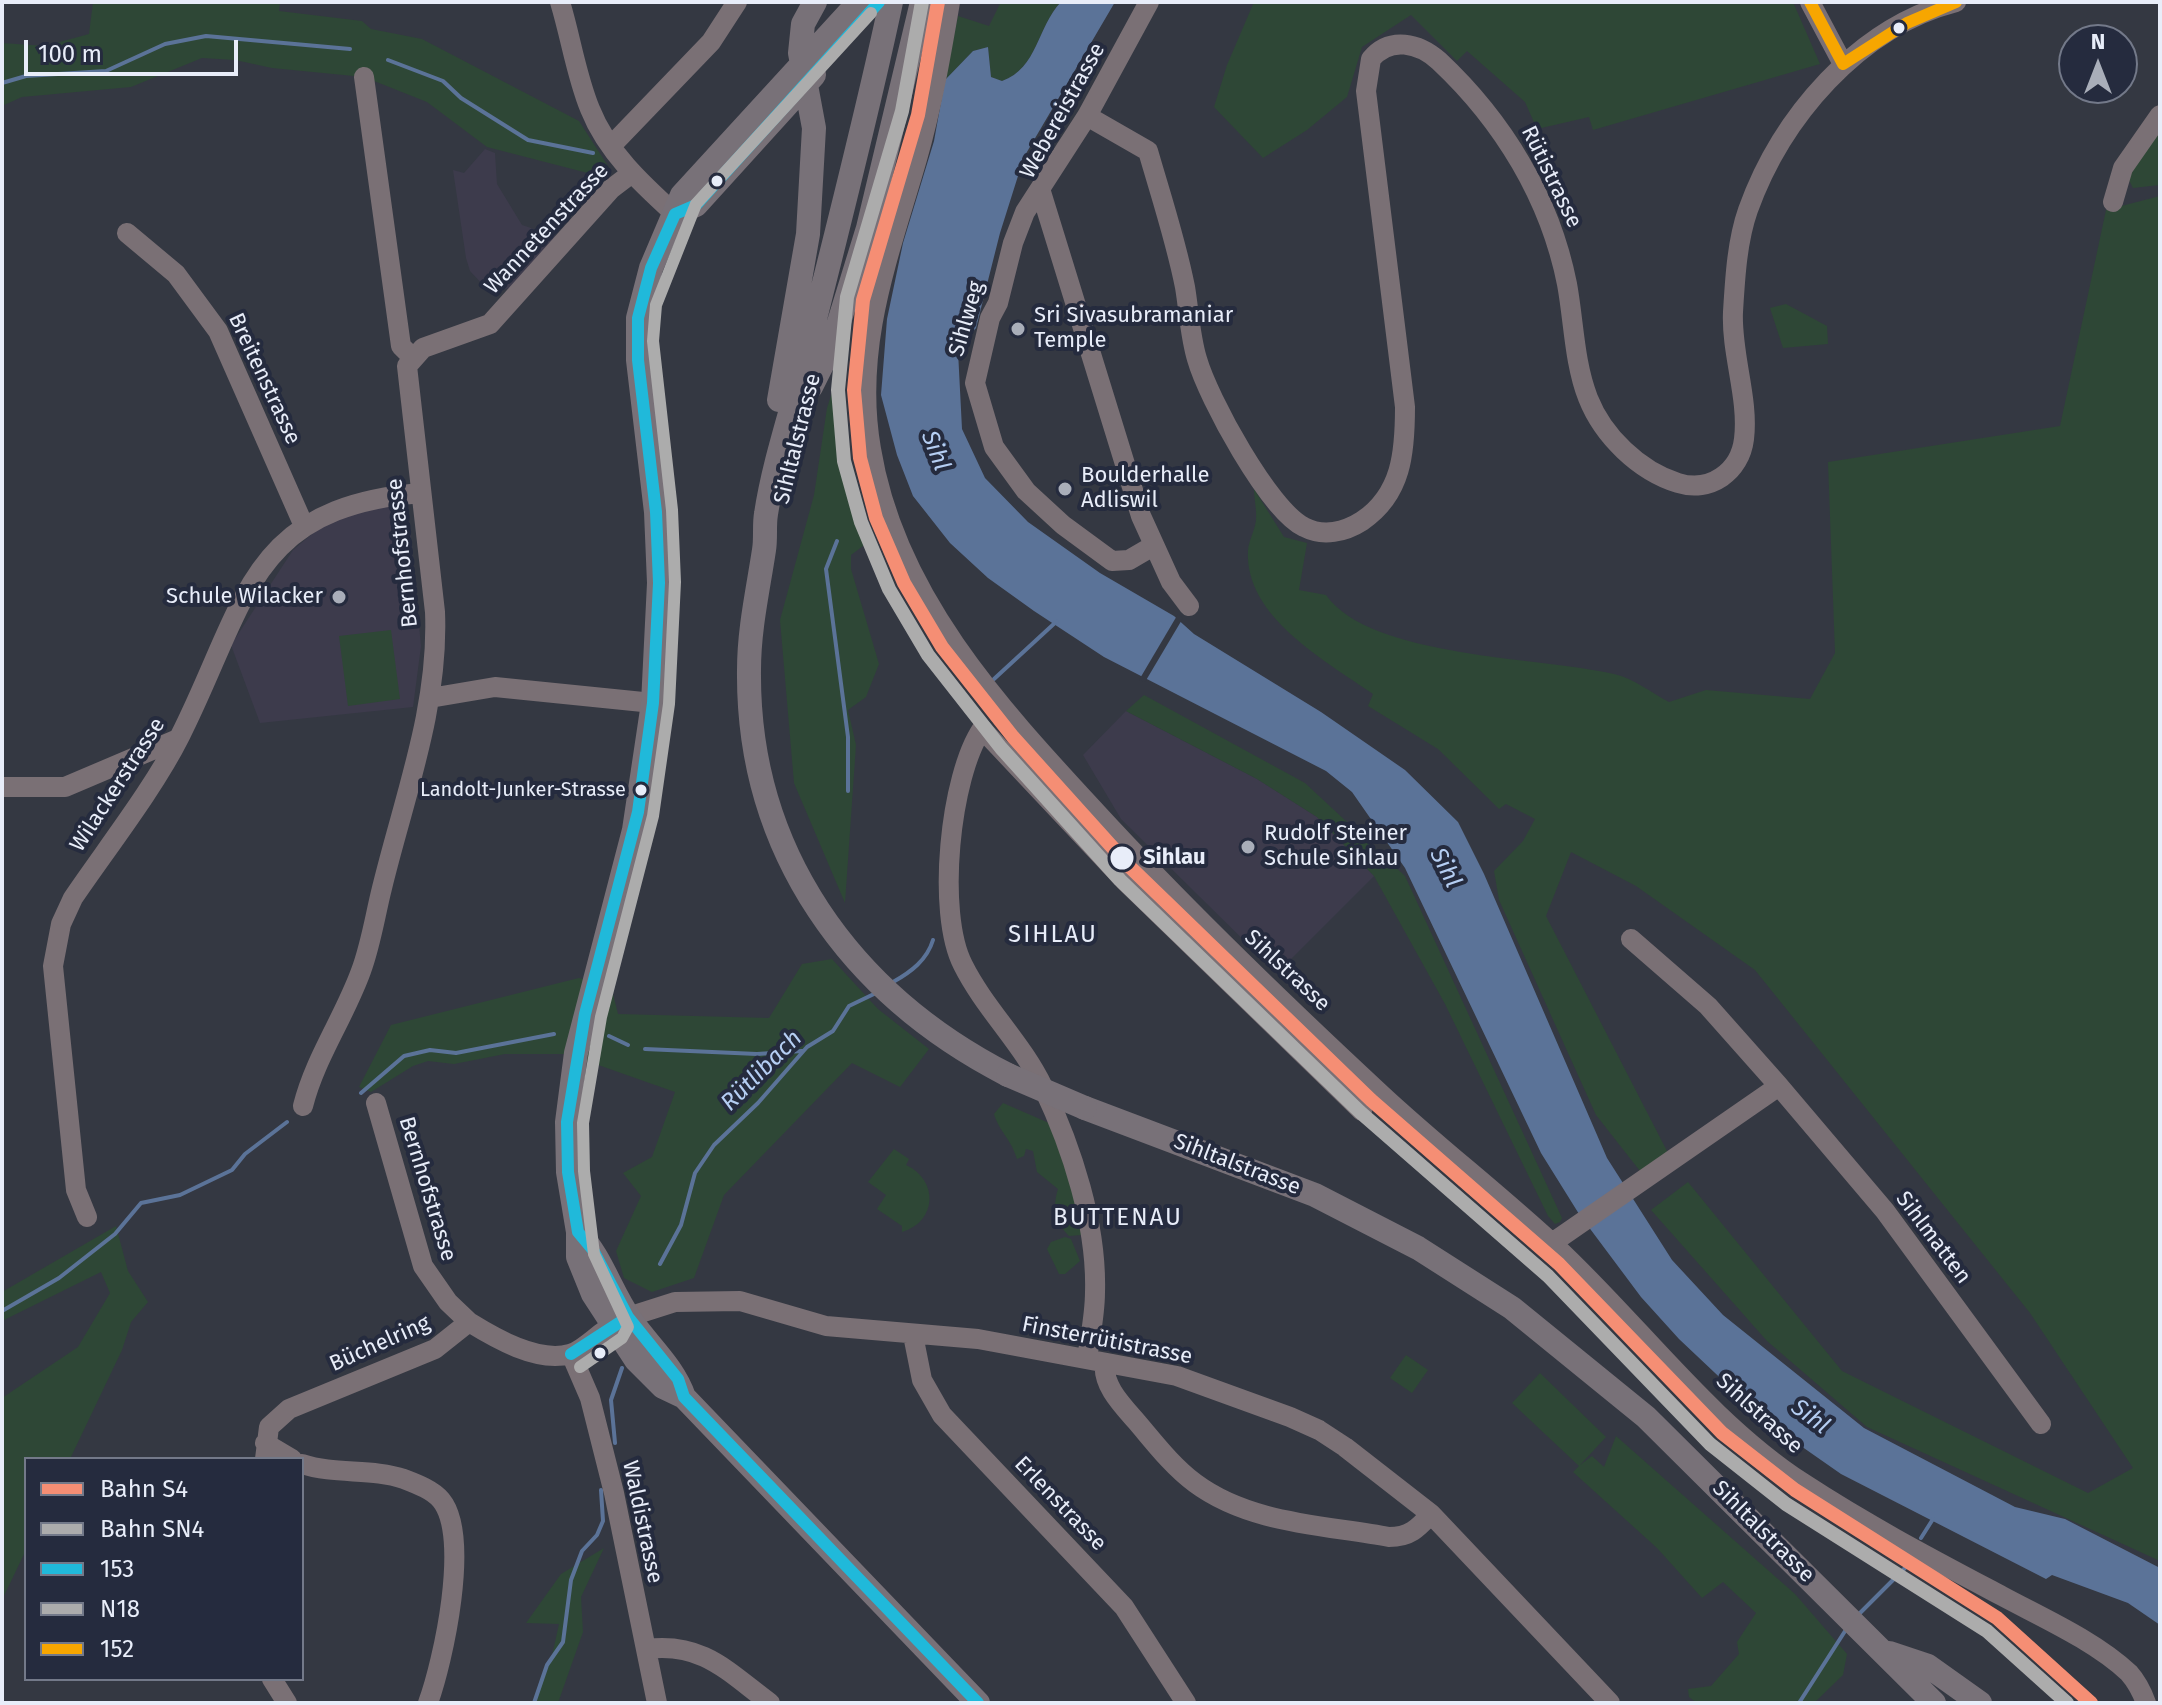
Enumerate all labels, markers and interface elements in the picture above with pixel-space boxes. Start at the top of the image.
unlabelled marker [1891,20,1907,36]
scale bar [28,24,242,74]
north arrow [2058,24,2138,104]
text: N [2091,28,2105,55]
street label: Webereistrasse [1015,39,1111,183]
text: 100 m [38,40,102,68]
street label: Rütistrasse [1515,122,1587,232]
street label: Wannetenstrasse [479,158,615,300]
unlabelled marker [709,173,725,189]
street label: Sihlweg [944,278,990,360]
place label: Sri Sivasubramaniar Temple [1034,303,1233,354]
street label: Breitenstrasse [222,309,306,449]
marker: Sri Sivasubramaniar Temple [1009,320,1027,338]
street label: Sihltalstrasse [769,371,827,507]
water label: Sihl [914,427,956,475]
place label: Boulderhalle Adliswil [1081,463,1209,514]
street label: Bernhofstrasse [382,477,424,629]
marker: Boulderhalle Adliswil [1056,480,1074,498]
place label: Schule Wilacker [166,584,323,610]
marker: Schule Wilacker [330,588,348,606]
street label: Wilackerstrasse [65,713,171,857]
place label: Landolt-Junker-Strasse [420,778,626,802]
marker: Landolt-Junker-Strasse [633,782,649,798]
place label: Rudolf Steiner Schule Sihlau [1264,821,1407,872]
marker: Rudolf Steiner Schule Sihlau [1239,838,1257,856]
water label: Sihl [1423,843,1467,893]
marker: Sihlau [1108,844,1136,872]
place label: Sihlau [1143,845,1206,871]
district label: SIHLAU [1008,921,1098,949]
street label: Sihlstrasse [1239,925,1335,1017]
water label: Rütlibach [715,1024,809,1118]
street label: Bernhofstrasse [392,1114,462,1264]
street label: Sihltalstrasse [1170,1129,1304,1201]
street label: Sihlmatten [1890,1187,1976,1289]
district label: BUTTENAU [1053,1204,1183,1232]
street label: Büchelring [326,1310,434,1378]
street label: Finsterrütistrasse [1020,1312,1194,1370]
unlabelled marker [592,1345,608,1361]
street label: Sihlstrasse [1710,1368,1808,1460]
water label: Sihl [1785,1393,1835,1441]
street label: Erlenstrasse [1008,1451,1112,1557]
legend [24,1457,304,1681]
street label: Waldistrasse [616,1458,668,1586]
text: Bahn S4 [100,1475,188,1503]
street label: Sihltalstrasse [1706,1475,1820,1589]
text: Bahn SN4 [100,1515,204,1543]
text: 153 [100,1555,134,1583]
text: N18 [100,1595,140,1623]
text: 152 [100,1635,134,1663]

